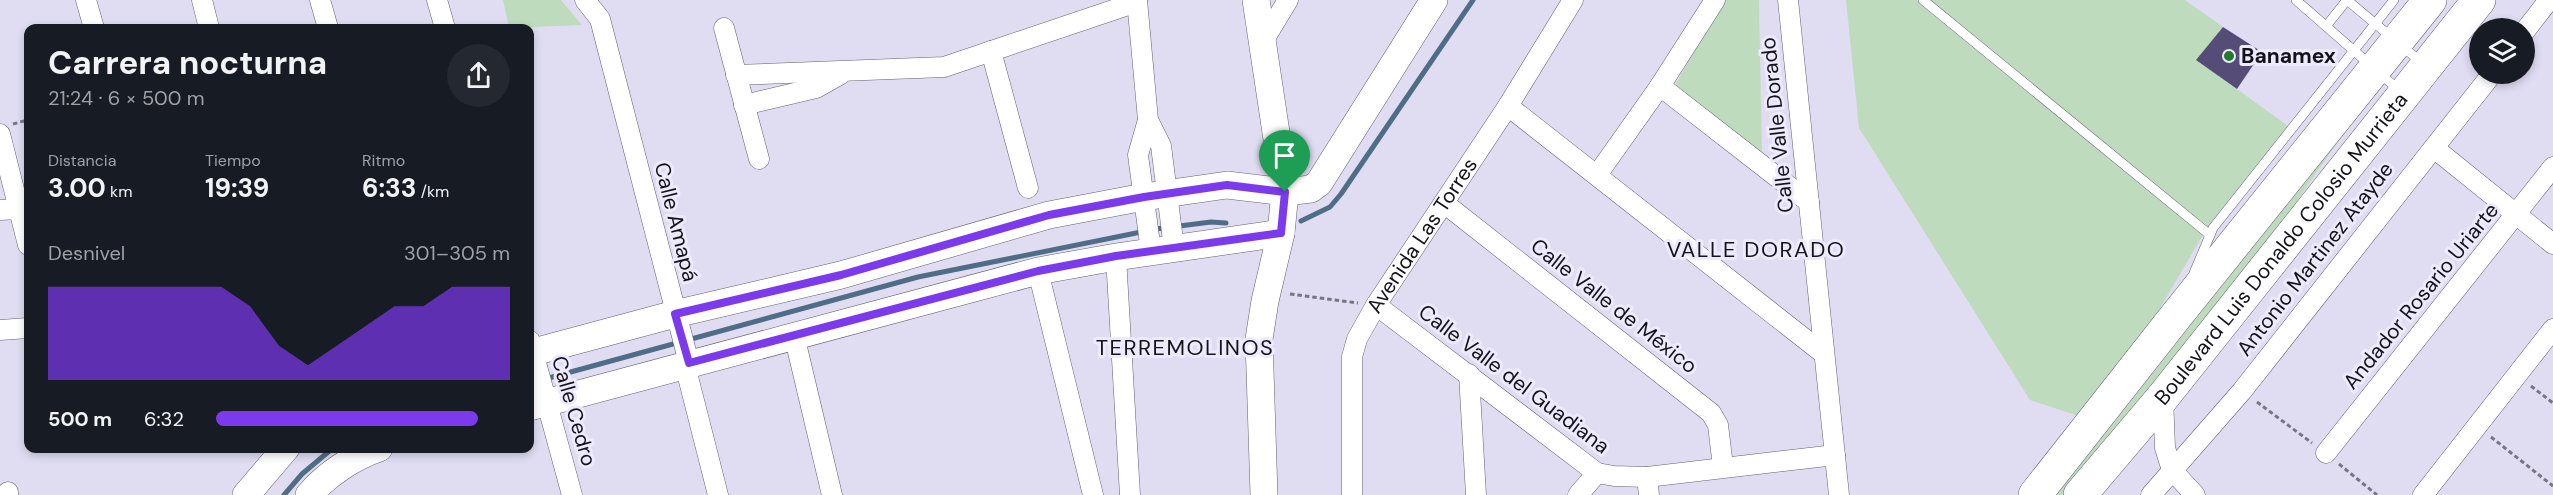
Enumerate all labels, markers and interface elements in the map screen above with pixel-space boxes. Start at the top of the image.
map controls [2469,18,2535,84]
button: layers [2469,18,2535,84]
street label: Calle Valle Dorado [1754,36,1800,214]
text: Carrera nocturna [48,41,327,84]
place label: Banamex [2241,42,2336,70]
button: share [447,44,510,107]
marker: Banamex [2222,49,2236,63]
text: 21:24 · 6 × 500 m [48,85,205,111]
street label: Boulevard Luis Donaldo Colosio Murrieta [2148,87,2414,411]
pin [1259,130,1310,192]
icon: arrive [1268,139,1301,172]
text: Distancia [48,150,116,171]
text: Tiempo [205,150,261,171]
text: Ritmo [362,150,405,171]
street label: Avenida Las Torres [1360,152,1484,318]
street label: Antonio Martinez Atayde [2230,156,2400,362]
street label: Calle Amapá [648,159,704,285]
text: 3.00 [48,171,106,205]
text: 19:39 [205,171,269,205]
text: 6:33 [362,171,416,205]
text: km [106,181,132,202]
text: /km [416,181,449,202]
street label: Andador Rosario Uriarte [2337,197,2505,395]
street label: Calle Valle de México [1525,232,1703,380]
district label: VALLE DORADO [1667,235,1845,264]
text: Desnivel [48,240,125,266]
text: 301–305 m [404,240,510,266]
street label: Calle Valle del Guadiana [1413,298,1615,460]
district label: TERREMOLINOS [1096,333,1274,362]
street label: Calle Cedro [545,353,603,469]
text: 500 m [48,406,112,432]
text: 6:32 [144,406,184,432]

